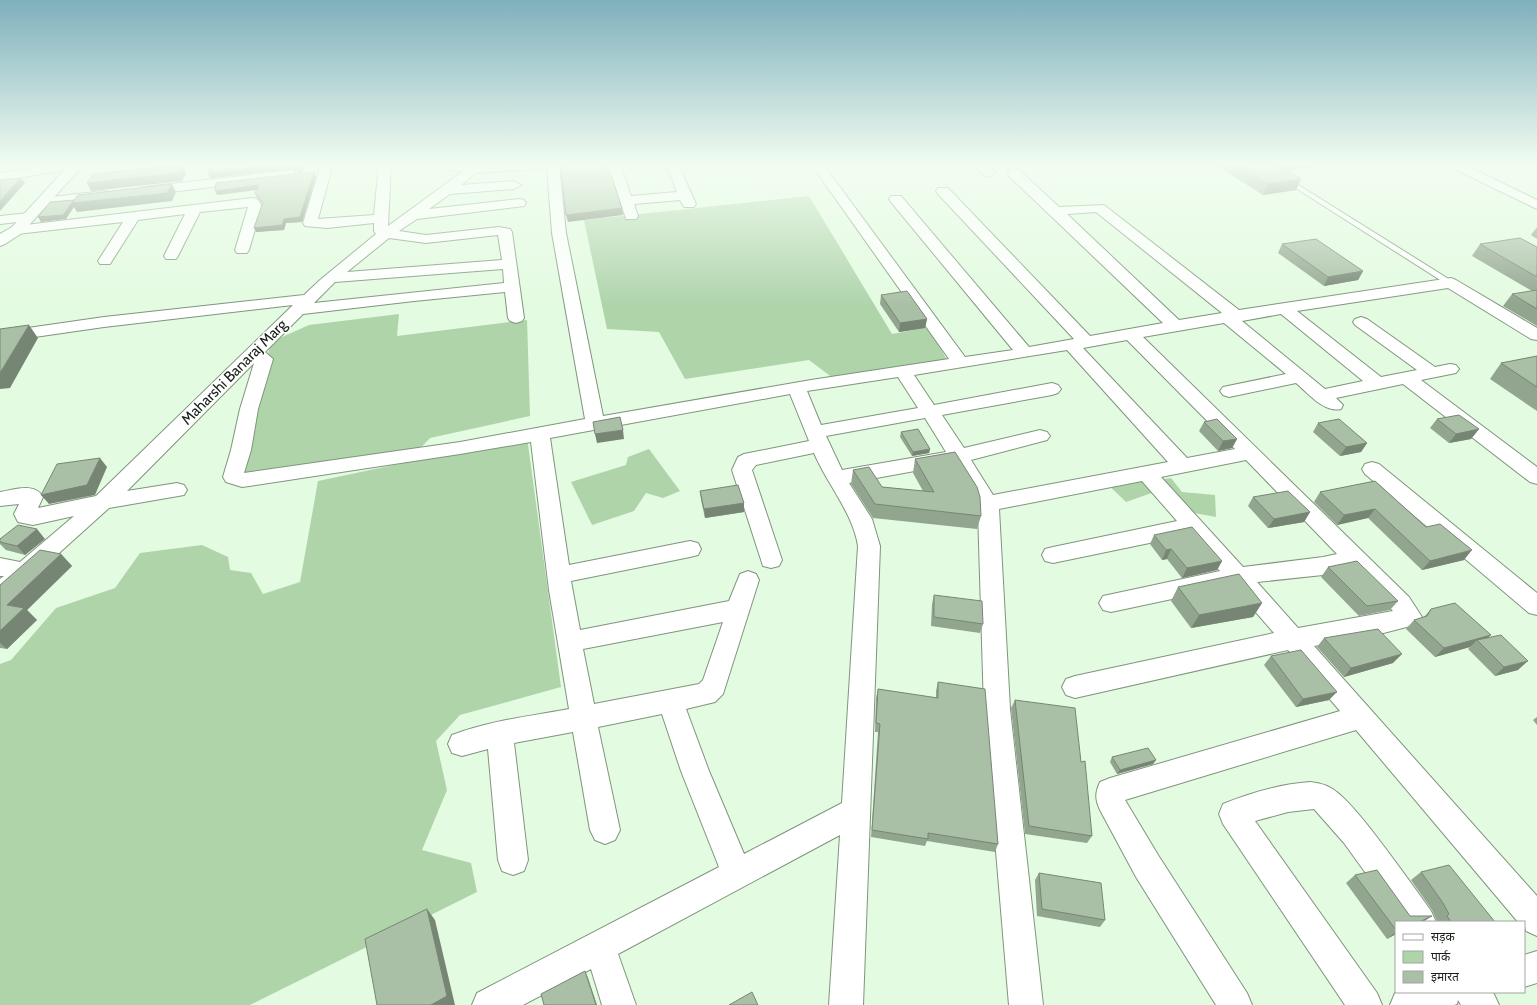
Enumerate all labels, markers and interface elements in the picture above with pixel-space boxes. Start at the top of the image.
street label: Maharshi Banaraj Marg [178,315,291,428]
legend [1395,921,1525,993]
text: सड़क [1431,929,1456,944]
text: पार्क [1431,949,1451,964]
text: इमारत [1431,969,1460,984]

